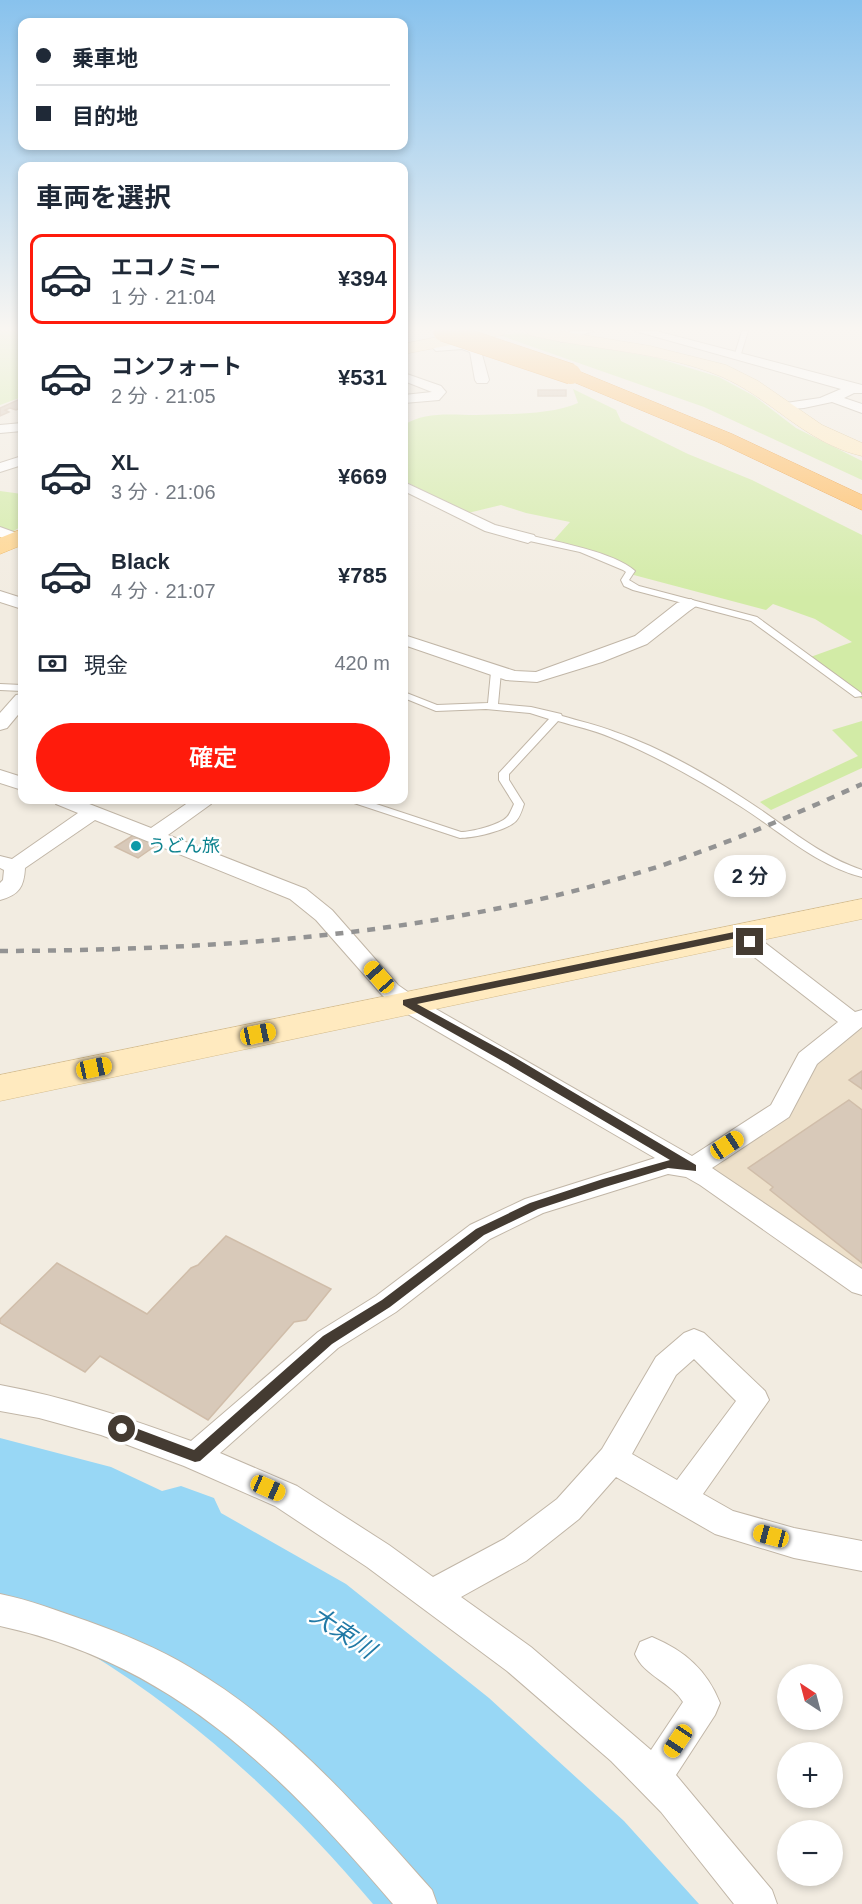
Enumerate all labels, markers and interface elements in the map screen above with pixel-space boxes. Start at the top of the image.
text: 乗車地 [72,46,138,71]
text: 目的地 [72,104,138,129]
text: 車両を選択 [36,183,171,213]
icon: car [39,252,93,306]
text: エコノミー [111,255,221,280]
text: ¥394 [338,266,387,291]
text: 1 分 · 21:04 [111,286,216,308]
icon: car [39,351,93,405]
text: コンフォート [111,354,242,379]
text: ¥531 [338,365,387,390]
text: 2 分 · 21:05 [111,385,216,407]
icon: car [39,450,93,504]
text: XL [111,450,139,475]
text: ¥669 [338,464,387,489]
text: 3 分 · 21:06 [111,481,216,503]
icon: car [39,549,93,603]
text: Black [111,549,170,574]
text: ¥785 [338,563,387,588]
text: 4 分 · 21:07 [111,580,216,602]
icon: cash [36,647,69,680]
text: 420 m [334,652,390,674]
text: 現金 [84,653,128,678]
button: 確定 [36,723,390,792]
place label: うどん旅 [148,836,220,856]
marker: うどん旅 [129,839,143,853]
callout: 2 分 [714,855,786,897]
text: 2 分 [732,865,768,887]
route end [736,928,763,955]
car [360,958,398,996]
car [239,1021,277,1047]
car [75,1055,113,1081]
car [707,1128,747,1162]
route start [108,1415,135,1442]
car [248,1472,288,1504]
car [751,1523,791,1549]
water label: 大束川 [306,1601,383,1665]
north arrow [777,1664,843,1730]
map controls [777,1664,843,1886]
car [660,1721,696,1761]
button: + [777,1742,843,1808]
button: − [777,1820,843,1886]

